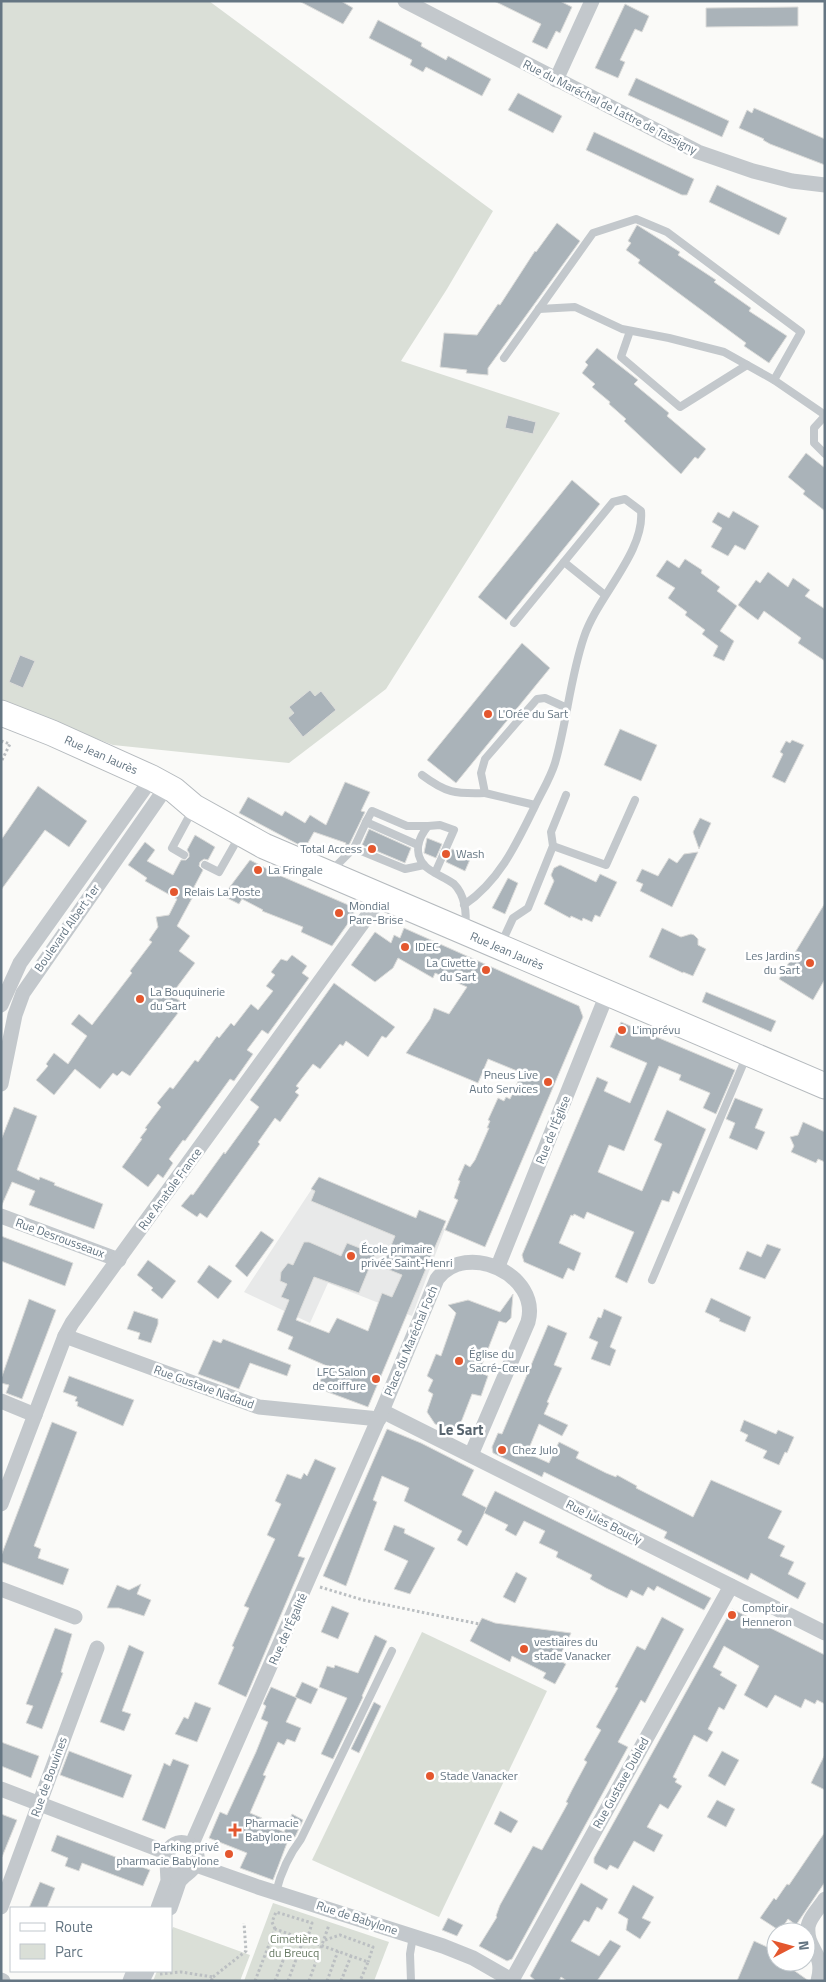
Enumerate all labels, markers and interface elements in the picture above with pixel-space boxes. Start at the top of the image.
street label: Rue du Maréchal de Lattre de Tassigny [520,54,701,159]
place label: L'Orée du Sart [498,704,569,723]
marker: L'Orée du Sart [482,708,494,720]
street label: Rue Jean Jaurès [61,730,141,779]
place label: Total Access [300,839,362,858]
marker: Total Access [366,843,378,855]
place label: Wash [456,844,485,863]
marker: Wash [440,848,452,860]
place label: La Fringale [268,860,323,879]
marker: La Fringale [252,864,264,876]
street label: Boulevard Albert 1er [29,880,104,976]
place label: Relais La Poste [184,882,261,901]
marker: Relais La Poste [168,886,180,898]
place label: Mondial Pare-Brise [349,896,403,929]
marker: Mondial Pare-Brise [333,907,345,919]
street label: Rue Jean Jaurès [467,926,547,975]
place label: IDEC [415,937,439,956]
marker: IDEC [399,941,411,953]
place label: Les Jardins du Sart [746,946,801,979]
place label: La Civette du Sart [426,953,477,986]
marker: Les Jardins du Sart [804,957,816,969]
marker: La Civette du Sart [480,964,492,976]
place label: La Bouquinerie du Sart [150,982,225,1015]
marker: La Bouquinerie du Sart [134,993,146,1005]
place label: L'imprévu [632,1020,680,1039]
marker: L'imprévu [616,1024,628,1036]
place label: Pneus Live Auto Services [469,1065,538,1098]
marker: Pneus Live Auto Services [542,1076,554,1088]
street label: Rue de l'Église [530,1093,575,1167]
street label: Rue Anatole France [133,1143,206,1234]
street label: Rue Desrousseaux [13,1213,108,1263]
place label: École primaire privée Saint-Henri [361,1239,453,1272]
marker: École primaire privée Saint-Henri [345,1250,357,1262]
street label: Place du Maréchal Foch [379,1283,442,1399]
place label: Église du Sacré-Cœur [469,1344,529,1377]
marker: Église du Sacré-Cœur [453,1355,465,1367]
street label: Rue Gustave Nadaud [151,1360,257,1414]
place label: LFC Salon de coiffure [312,1362,366,1395]
marker: LFC Salon de coiffure [370,1373,382,1385]
district label: Le Sart [439,1418,484,1441]
place label: Chez Julo [512,1440,558,1459]
marker: Chez Julo [496,1444,508,1456]
street label: Rue Jules Boucly [563,1494,646,1549]
street label: Rue de l'Égalité [263,1590,312,1668]
place label: Comptoir Henneron [742,1598,792,1631]
marker: Comptoir Henneron [726,1609,738,1621]
place label: vestiaires du stade Vanacker [534,1632,611,1665]
marker: vestiaires du stade Vanacker [518,1643,530,1655]
street label: Rue de Bouvines [25,1734,72,1820]
street label: Rue Gustave Dubled [588,1734,654,1832]
place label: Stade Vanacker [440,1766,518,1785]
marker: Stade Vanacker [424,1770,436,1782]
place label: Pharmacie Babylone [245,1813,299,1846]
marker: Pharmacie Babylone [229,1824,241,1836]
place label: Parking privé pharmacie Babylone [116,1837,219,1870]
marker: Parking privé pharmacie Babylone [223,1848,235,1860]
street label: Rue de Babylone [314,1895,400,1940]
legend [10,1907,172,1972]
text: Route [55,1915,93,1938]
north arrow [766,1922,816,1972]
park label: Cimetière du Breucq [269,1929,319,1962]
text: Parc [55,1940,83,1963]
text: N [793,1940,815,1952]

